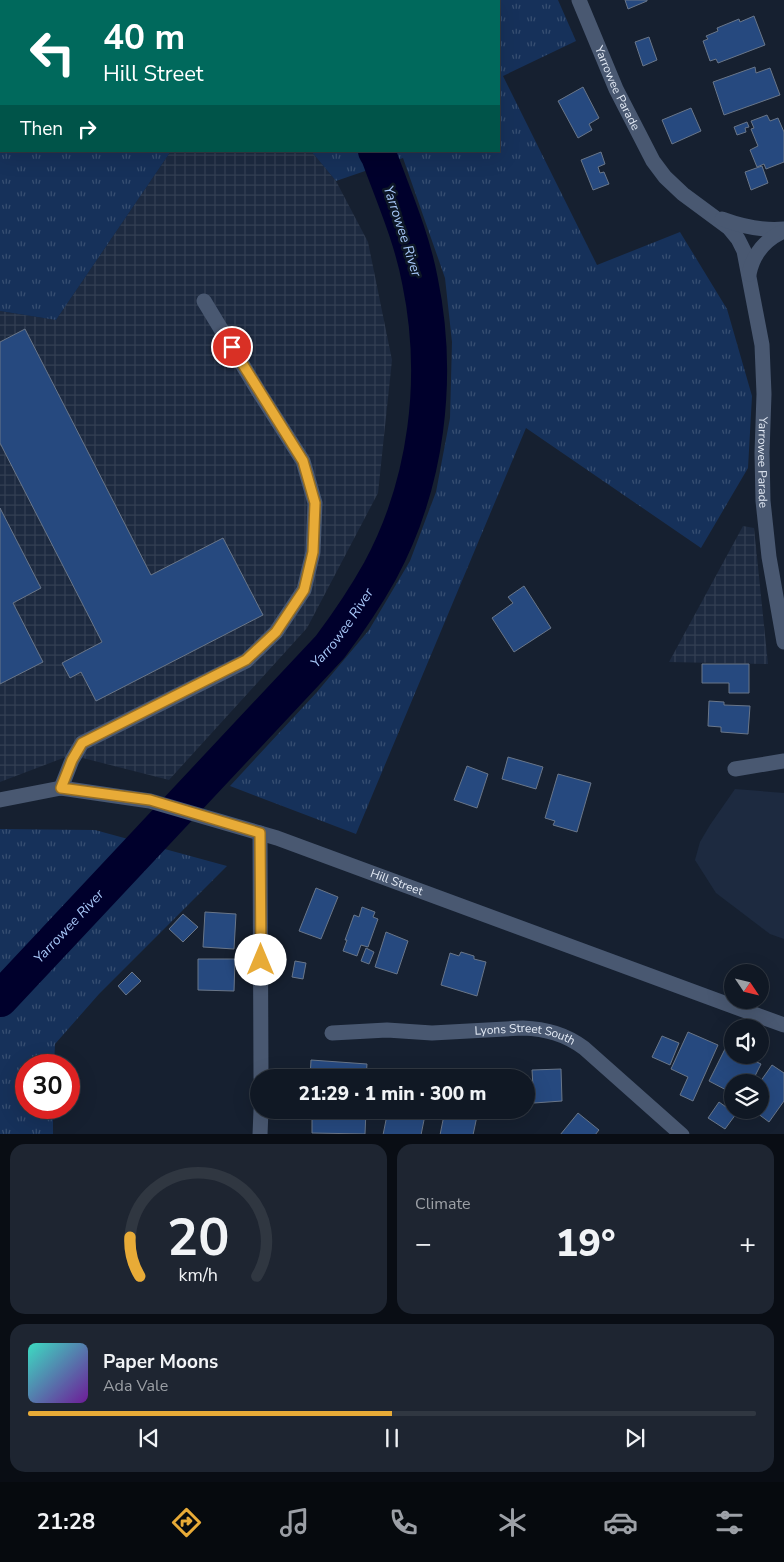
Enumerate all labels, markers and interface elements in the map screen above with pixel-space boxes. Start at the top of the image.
text: 40 m [103,14,185,61]
icon: left [20,20,85,85]
street label: Yarrowee Parade [591,42,644,133]
text: Hill Street [103,59,204,89]
icon: right [73,115,101,143]
text: Then [20,116,63,142]
water label: Yarrowee River [379,183,426,280]
pin [211,326,253,368]
icon: arrive [218,333,246,361]
street label: Yarrowee Parade [754,415,772,509]
water label: Yarrowee River [306,584,378,672]
street label: Hill Street [368,865,426,899]
water label: Yarrowee River [29,885,109,967]
position arrow [234,933,286,985]
north arrow [724,964,769,1009]
map controls [724,964,769,1119]
button: sound [724,1019,769,1064]
street label: Lyons Street South [474,1020,578,1049]
speed limit sign: 30 [15,1054,80,1119]
button: layers [724,1074,769,1119]
text: 21:29 · 1 min · 300 m [299,1081,486,1107]
text: Climate [415,1193,470,1215]
text: 20 [167,1202,230,1273]
text: 19° [555,1218,616,1269]
text: − [415,1225,432,1263]
text: + [739,1225,756,1263]
text: km/h [179,1263,218,1287]
text: Paper Moons [103,1349,218,1375]
text: Ada Vale [103,1375,168,1397]
icon: previous [135,1424,163,1452]
icon: pause [378,1424,406,1452]
icon: next [621,1424,649,1452]
icon: directions [169,1505,204,1540]
icon: music [277,1505,312,1540]
icon: phone [386,1505,421,1540]
icon: climate [495,1505,530,1540]
icon: car [603,1505,638,1540]
icon: filters [712,1505,747,1540]
text: 21:28 [37,1507,95,1537]

